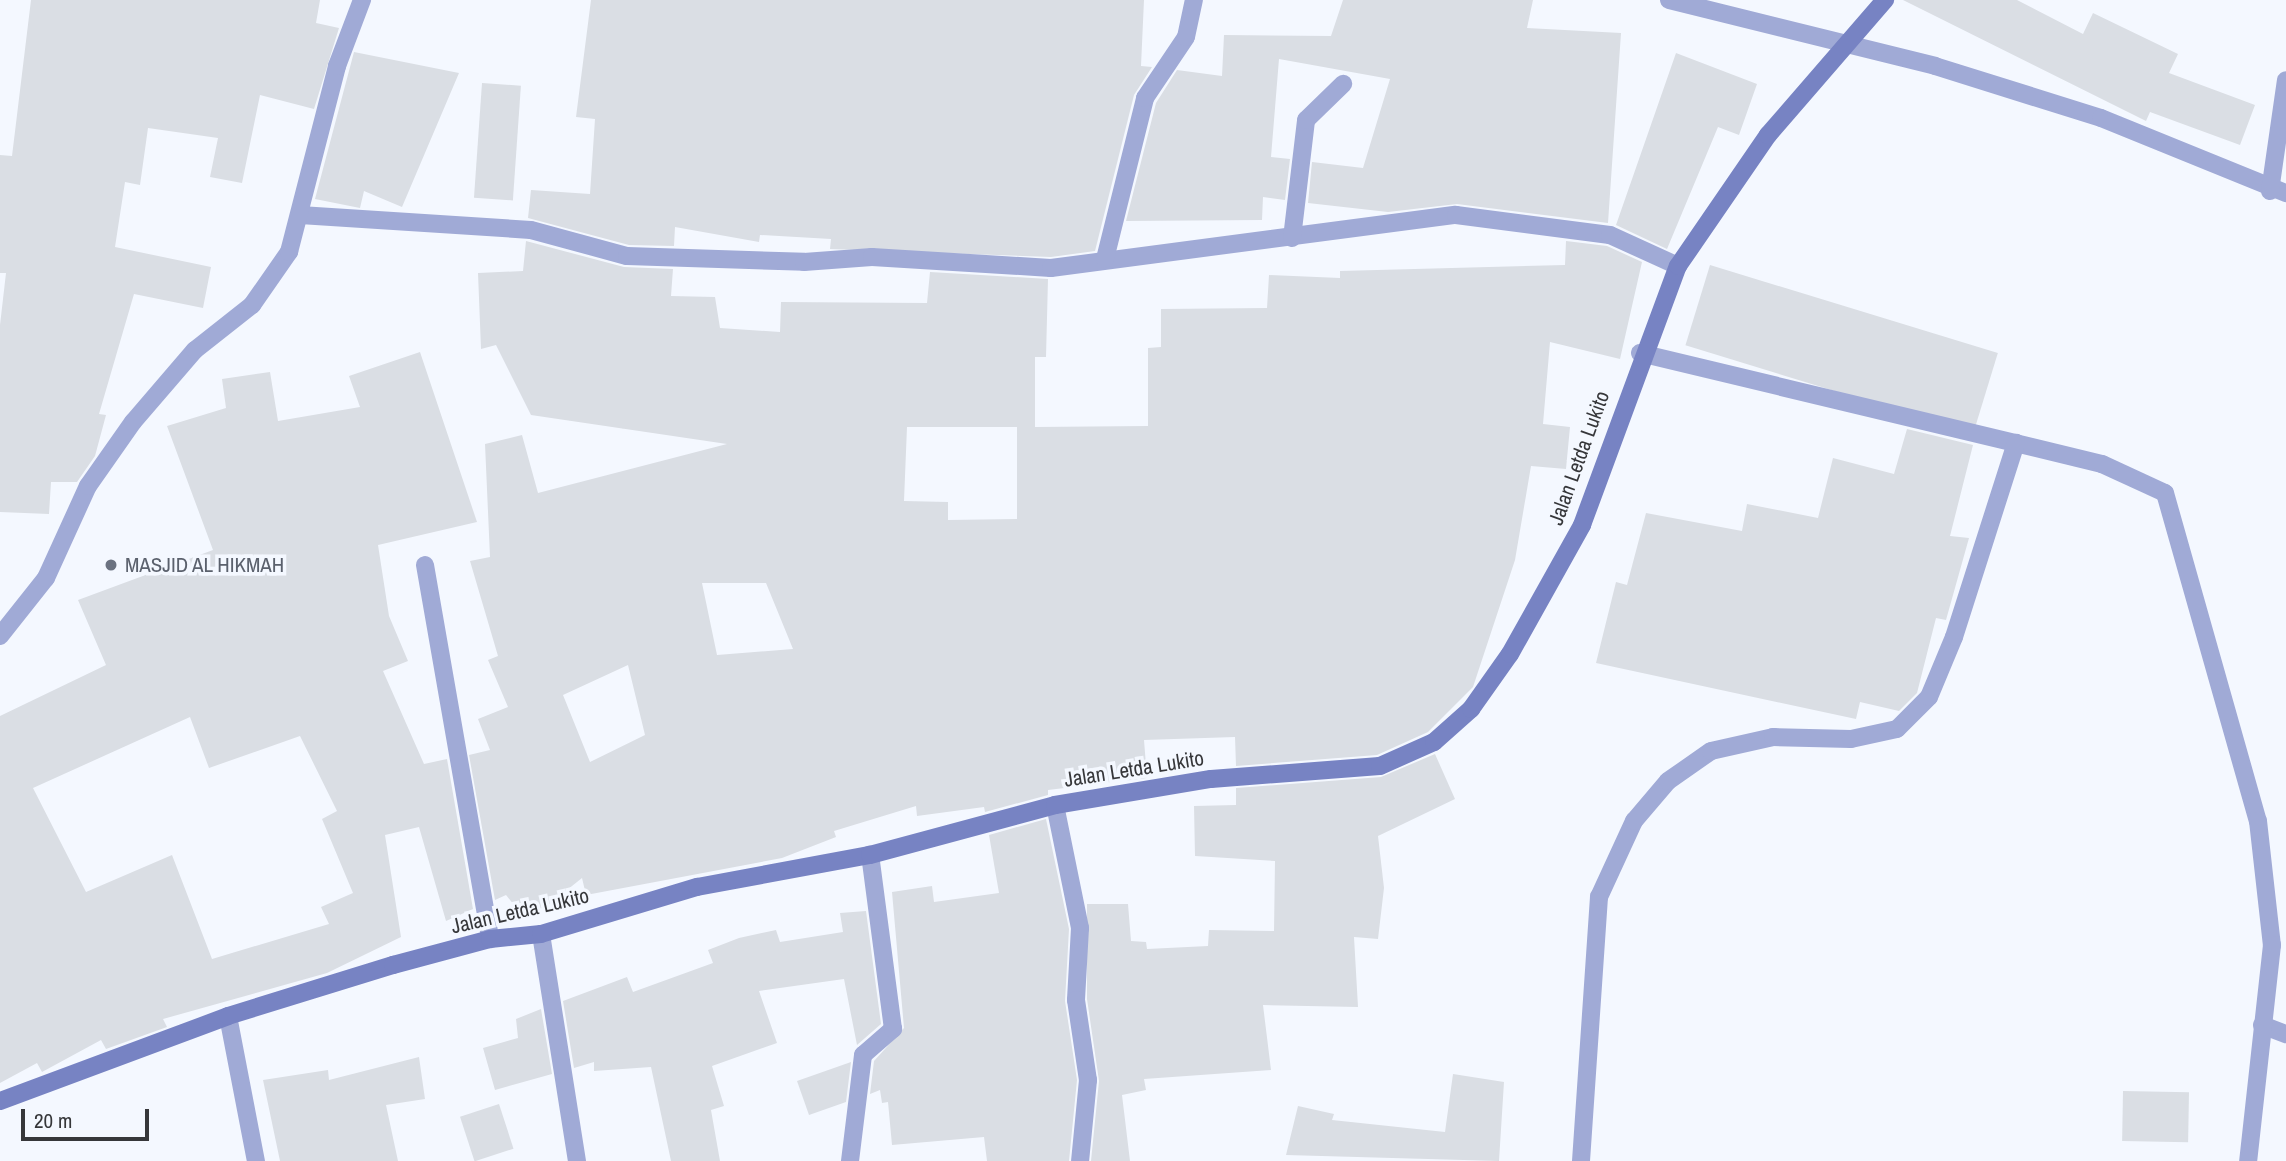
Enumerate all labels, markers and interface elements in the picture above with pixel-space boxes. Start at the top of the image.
street label: Jalan Letda Lukito [1543,388,1615,528]
place label: MASJID AL HIKMAH [125,552,286,578]
marker: MASJID AL HIKMAH [103,557,119,573]
street label: Jalan Letda Lukito [1063,746,1205,792]
street label: Jalan Letda Lukito [449,883,591,939]
scale bar [24,1094,152,1138]
text: 20 m [34,1106,72,1135]

